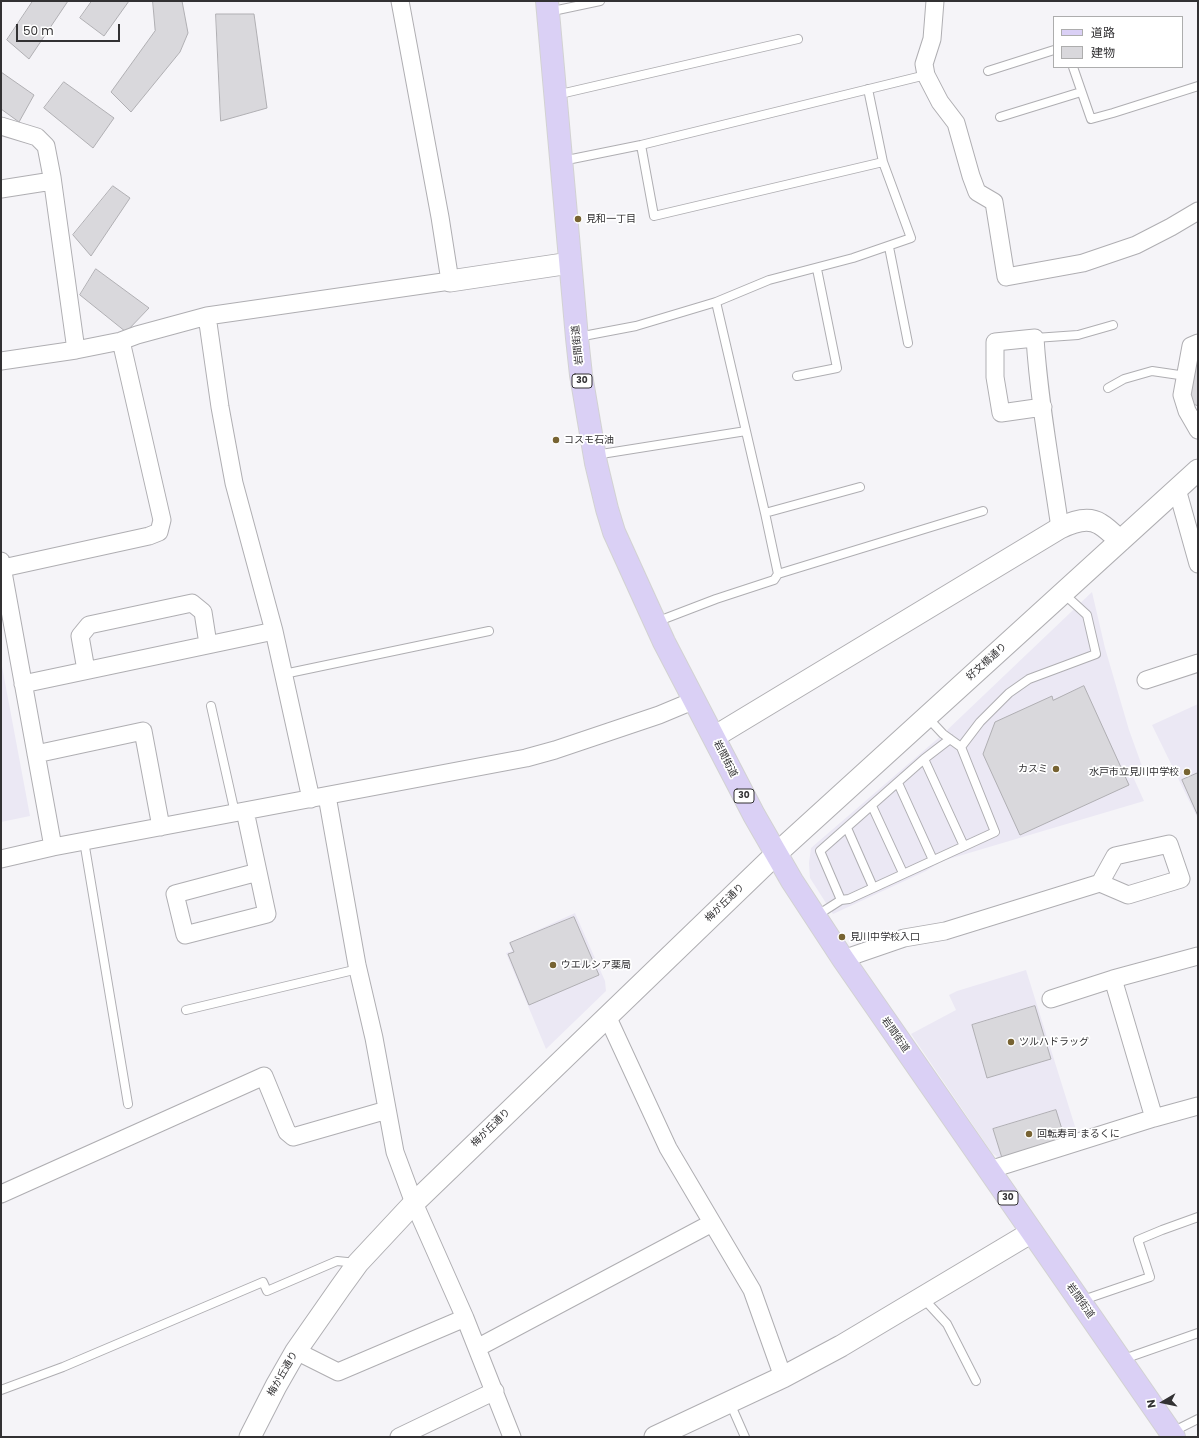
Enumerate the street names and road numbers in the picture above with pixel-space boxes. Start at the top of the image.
street label: 岩間街道 [570,324,586,366]
road number: 30 [572,374,592,388]
street label: 好文橋通り [964,641,1010,683]
street label: 岩間街道 [711,738,739,780]
road number: 30 [734,789,754,803]
street label: 梅が丘通り [703,881,747,925]
street label: 岩間街道 [879,1015,911,1055]
street label: 梅が丘通り [469,1106,513,1150]
road number: 30 [998,1191,1018,1205]
street label: 岩間街道 [1064,1281,1096,1321]
street label: 梅が丘通り [265,1349,301,1399]

